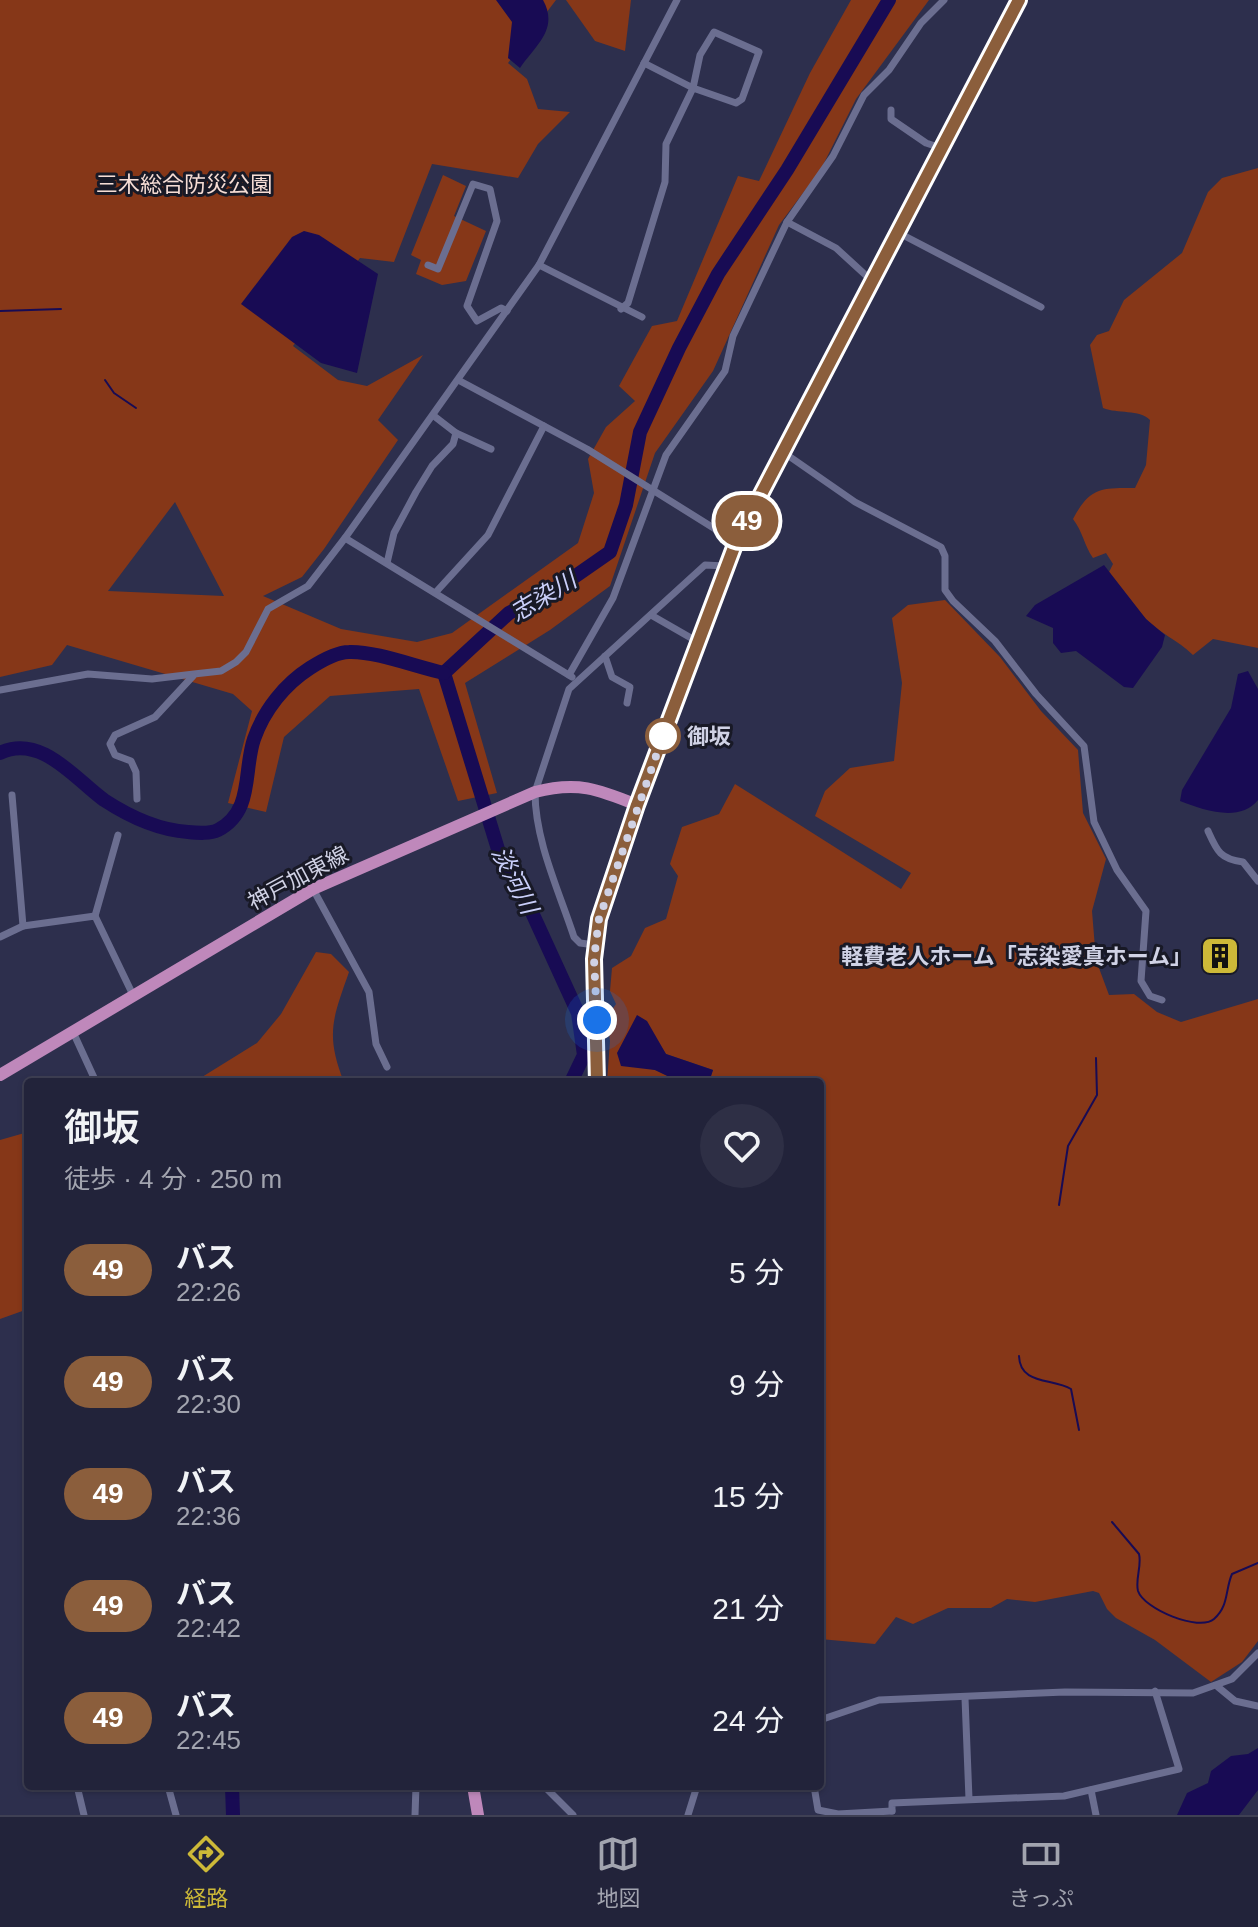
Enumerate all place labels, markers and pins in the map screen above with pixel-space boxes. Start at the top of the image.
marker: 御坂 [646,719,680,753]
place label: 御坂 [687,724,731,749]
building icon: 軽費老人ホーム「志染愛真ホーム」 [1199,935,1241,977]
place label: 軽費老人ホーム「志染愛真ホーム」 [841,944,1192,969]

